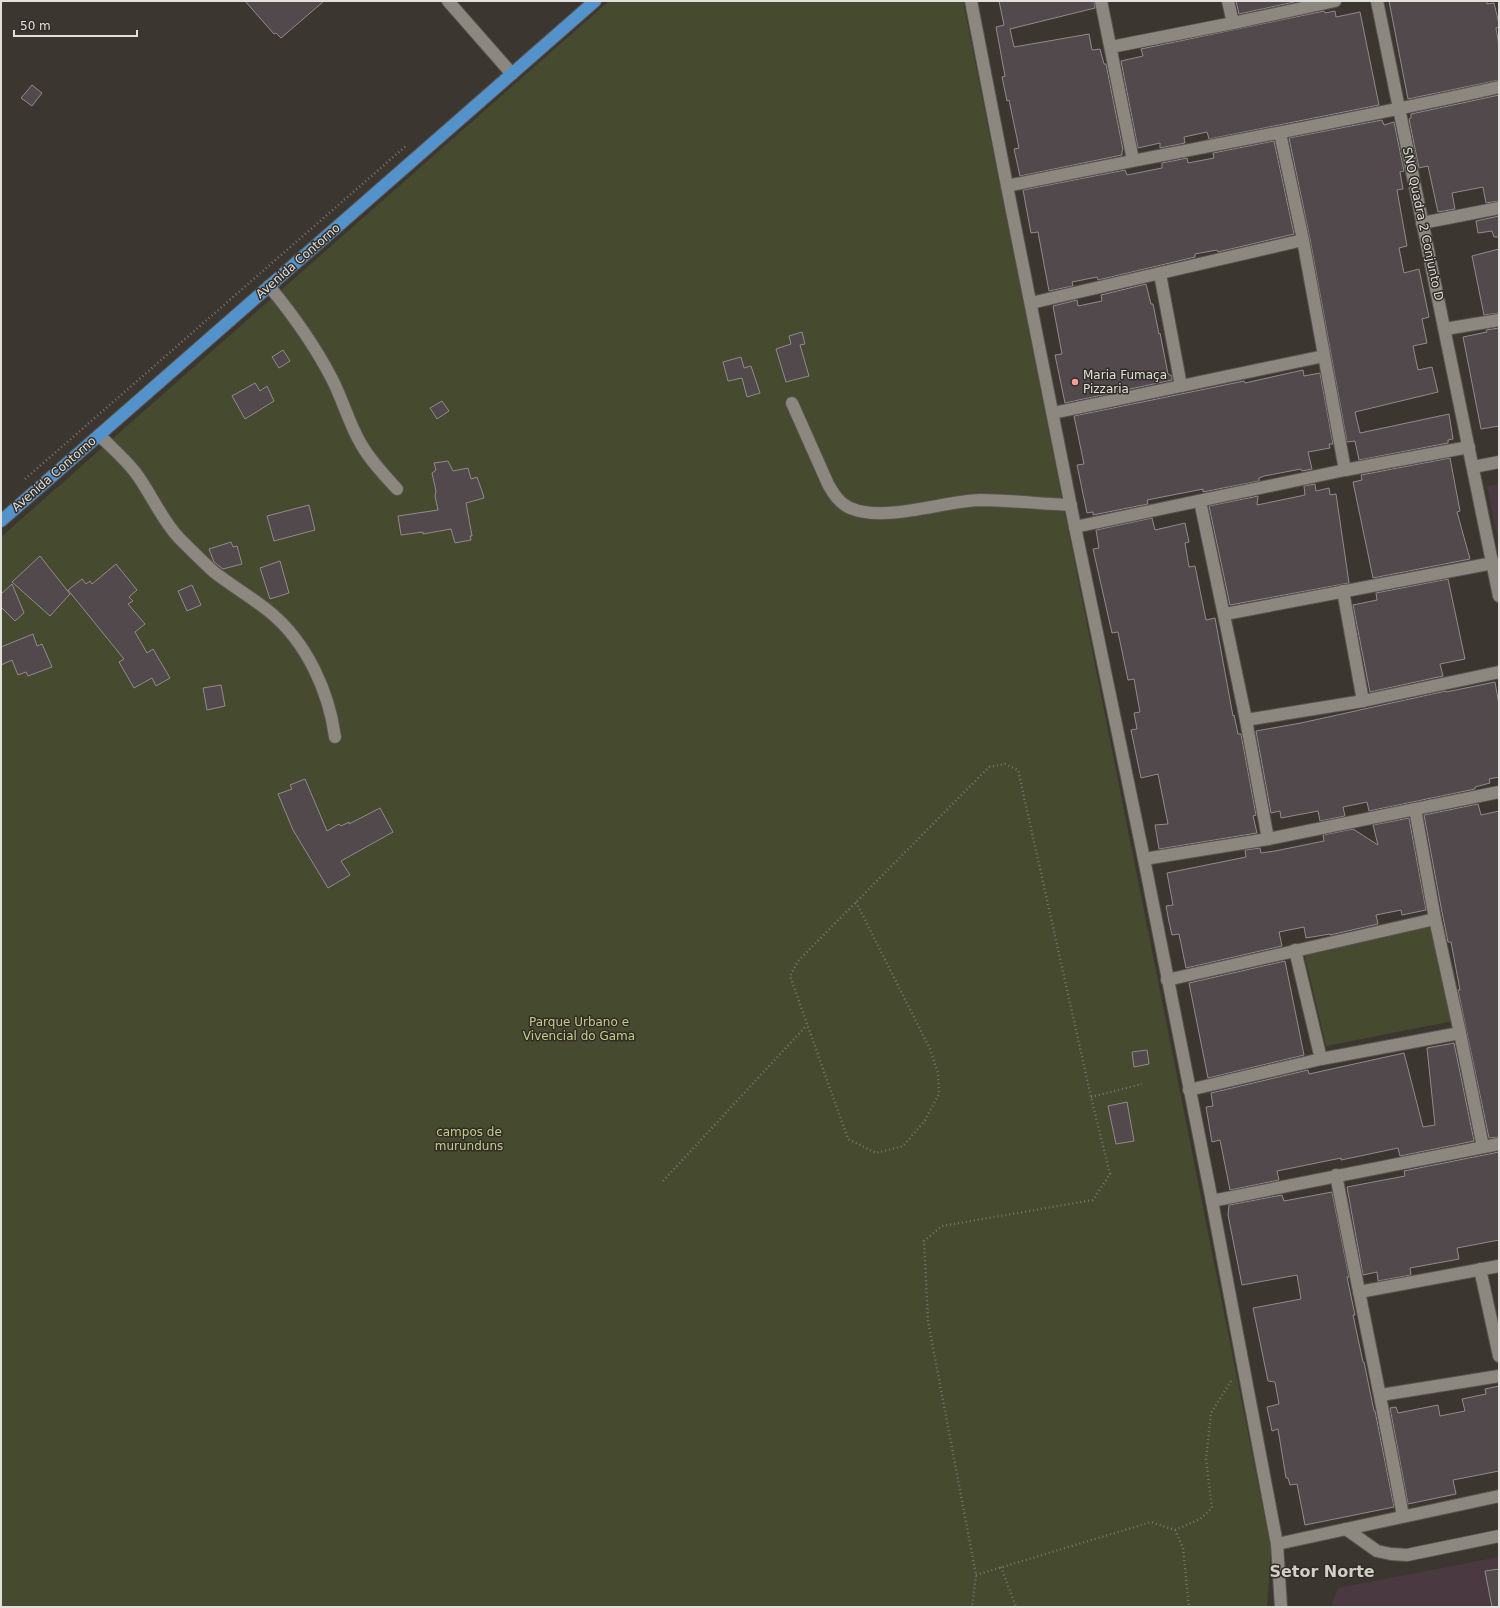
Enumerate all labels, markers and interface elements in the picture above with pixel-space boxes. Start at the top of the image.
scale bar [14,12,137,38]
text: 50 m [20,19,51,33]
street label: SNO Quadra 2 Conjunto D [1400,146,1446,302]
street label: Avenida Contorno [253,221,343,301]
place label: Maria Fumaça Pizzaria [1083,368,1167,396]
marker: Maria Fumaça Pizzaria [1070,377,1080,387]
street label: Avenida Contorno [9,434,99,514]
park label: Parque Urbano e Vivencial do Gama [523,1015,635,1043]
park label: campos de murunduns [435,1125,503,1153]
district label: Setor Norte [1269,1562,1375,1581]

